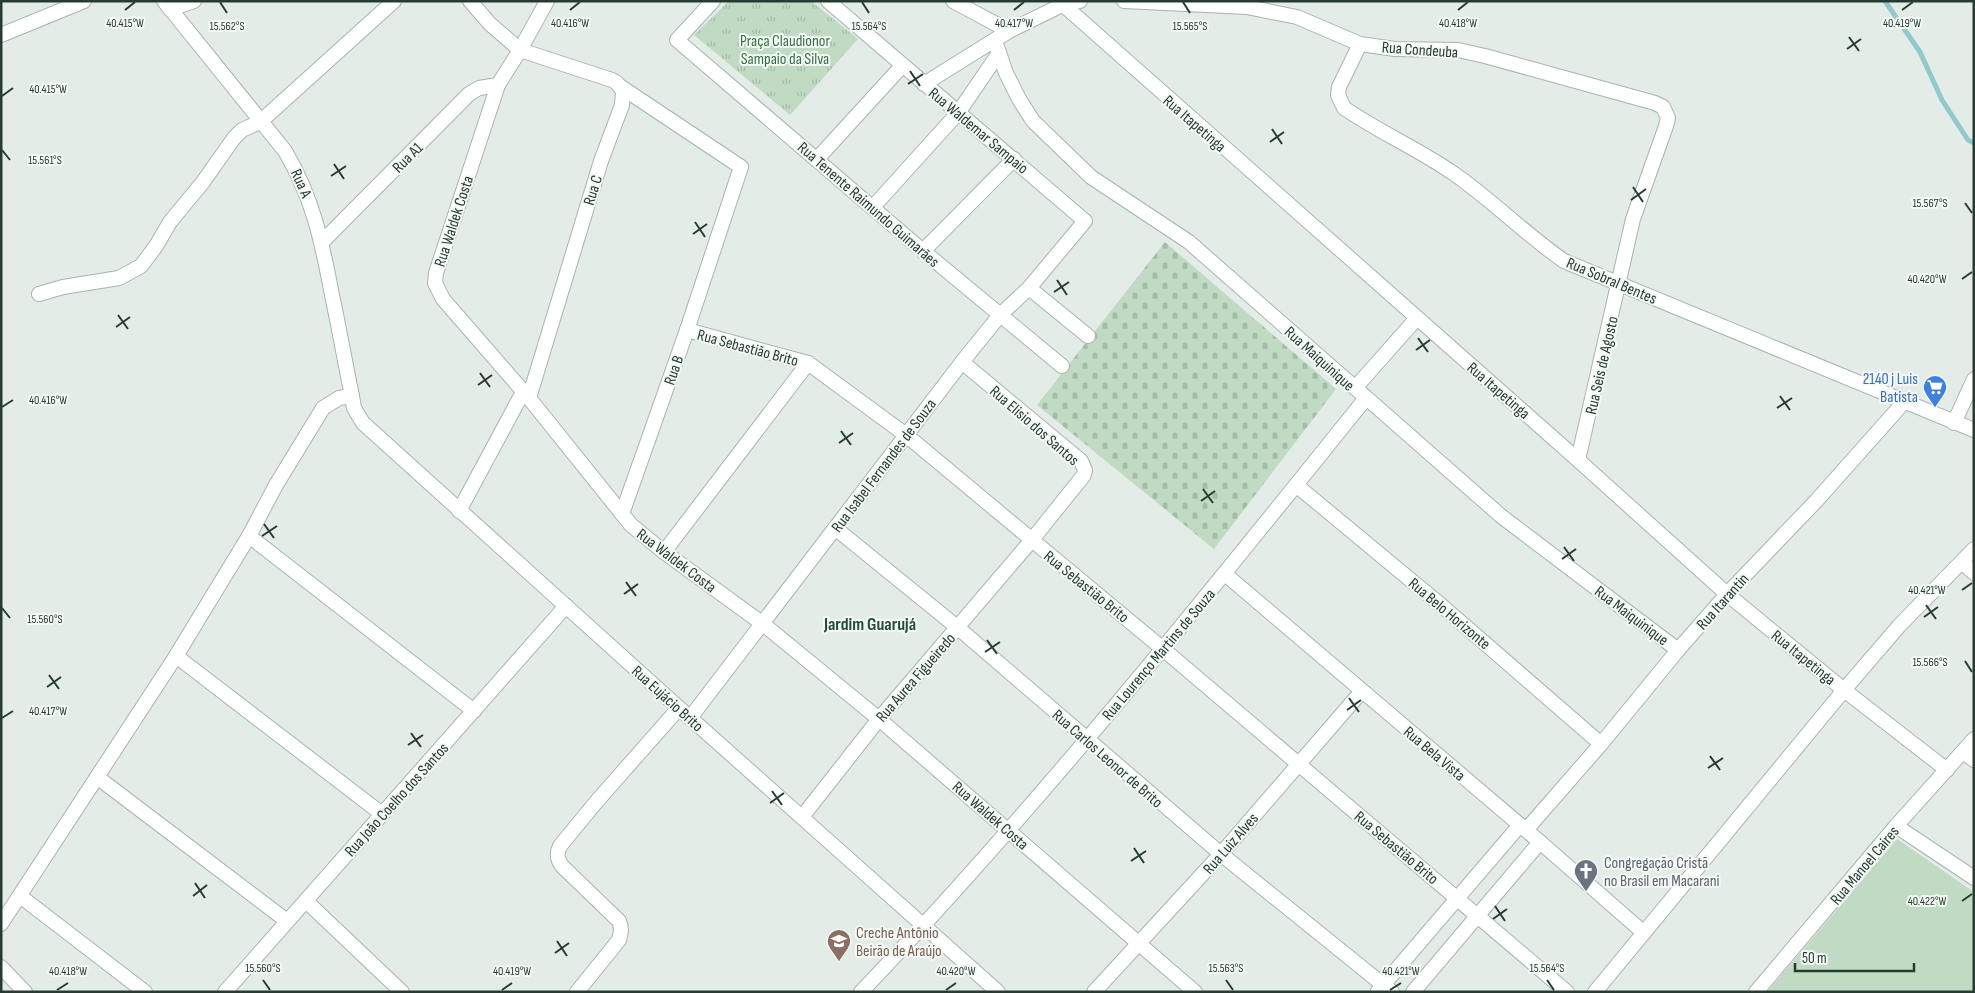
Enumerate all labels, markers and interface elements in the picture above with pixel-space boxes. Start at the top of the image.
text: 40.415°W [106,16,144,31]
text: 40.416°W [551,16,589,31]
text: 40.417°W [995,16,1033,31]
text: 40.418°W [1439,16,1477,31]
text: 40.419°W [1883,16,1921,31]
text: 15.562°S [209,19,245,34]
text: 15.564°S [852,19,886,34]
text: 15.565°S [1173,19,1207,34]
park label: Praça Claudionor Sampaio da Silva [740,32,830,69]
street label: Rua Condeuba [1381,38,1459,63]
text: 40.415°W [29,82,67,97]
street label: Rua Waldemar Sampaio [924,84,1032,178]
street label: Rua Itapetinga [1159,92,1229,157]
street label: Rua Tenente Raimundo Guimarães [793,138,943,272]
street label: Rua A1 [389,139,427,177]
text: 15.561°S [28,153,62,168]
street label: Rua A [286,166,315,201]
street label: Rua C [580,173,607,208]
street label: Rua Waldek Costa [431,174,478,269]
text: 15.567°S [1912,196,1948,211]
street label: Rua Sobral Bentes [1563,254,1660,309]
text: 40.420°W [1908,272,1947,287]
street label: Rua Seis de Agosto [1582,314,1623,416]
street label: Rua Maiquinique [1280,323,1358,395]
street label: Rua Sebastião Brito [695,326,800,371]
street label: Rua B [661,353,688,388]
street label: Rua Itapetinga [1463,359,1533,424]
place label: 2140 j Luis Batista [1863,370,1918,407]
supermarket icon: 2140 j Luis Batista [1922,374,1948,408]
street label: Rua Elisio dos Santos [985,382,1083,470]
text: 40.416°W [29,393,67,408]
street label: Rua Isabel Fernandes de Souza [828,395,941,536]
street label: Rua Waldek Costa [633,525,720,597]
street label: Rua Sebastião Brito [1040,547,1132,627]
street label: Rua Itarantin [1693,570,1753,634]
street label: Rua Belo Horizonte [1404,574,1494,654]
street label: Rua Maiquinique [1590,582,1672,650]
text: 40.421°W [1908,583,1946,598]
street label: Rua Lourenço Martins de Souza [1098,585,1220,725]
text: 15.560°S [27,612,63,627]
district label: Jardim Guarujá [823,614,916,635]
street label: Rua Itapetinga [1767,627,1839,690]
street label: Rua Aurea Figueiredo [872,630,960,726]
text: 15.566°S [1912,655,1948,670]
street label: Rua Eujácio Brito [627,662,707,736]
text: 40.417°W [29,704,67,719]
street label: Rua Carlos Leonor de Brito [1048,706,1166,812]
street label: Rua Bela Vista [1399,723,1469,786]
street label: Rua João Coelho dos Santos [341,739,453,861]
street label: Rua Waldek Costa [948,778,1032,854]
street label: Rua Sebastião Brito [1350,807,1442,889]
street label: Rua Luiz Alves [1199,809,1263,878]
street label: Rua Manoel Caires [1827,823,1904,909]
place label: Congregação Cristã no Brasil em Macarani [1604,854,1719,891]
church icon: Congregação Cristã no Brasil em Macarani [1573,858,1599,892]
text: 40.422°W [1908,894,1946,909]
place label: Creche Antônio Beirão de Araújo [856,924,942,961]
school or university icon: Creche Antônio Beirão de Araújo [826,928,852,962]
scale bar [1795,940,1914,972]
text: 50 m [1802,949,1827,968]
text: 15.560°S [245,961,281,976]
text: 15.563°S [1208,961,1244,976]
text: 15.564°S [1530,961,1564,976]
text: 40.418°W [49,964,87,979]
text: 40.419°W [493,964,531,979]
text: 40.420°W [937,964,976,979]
text: 40.421°W [1382,964,1420,979]

